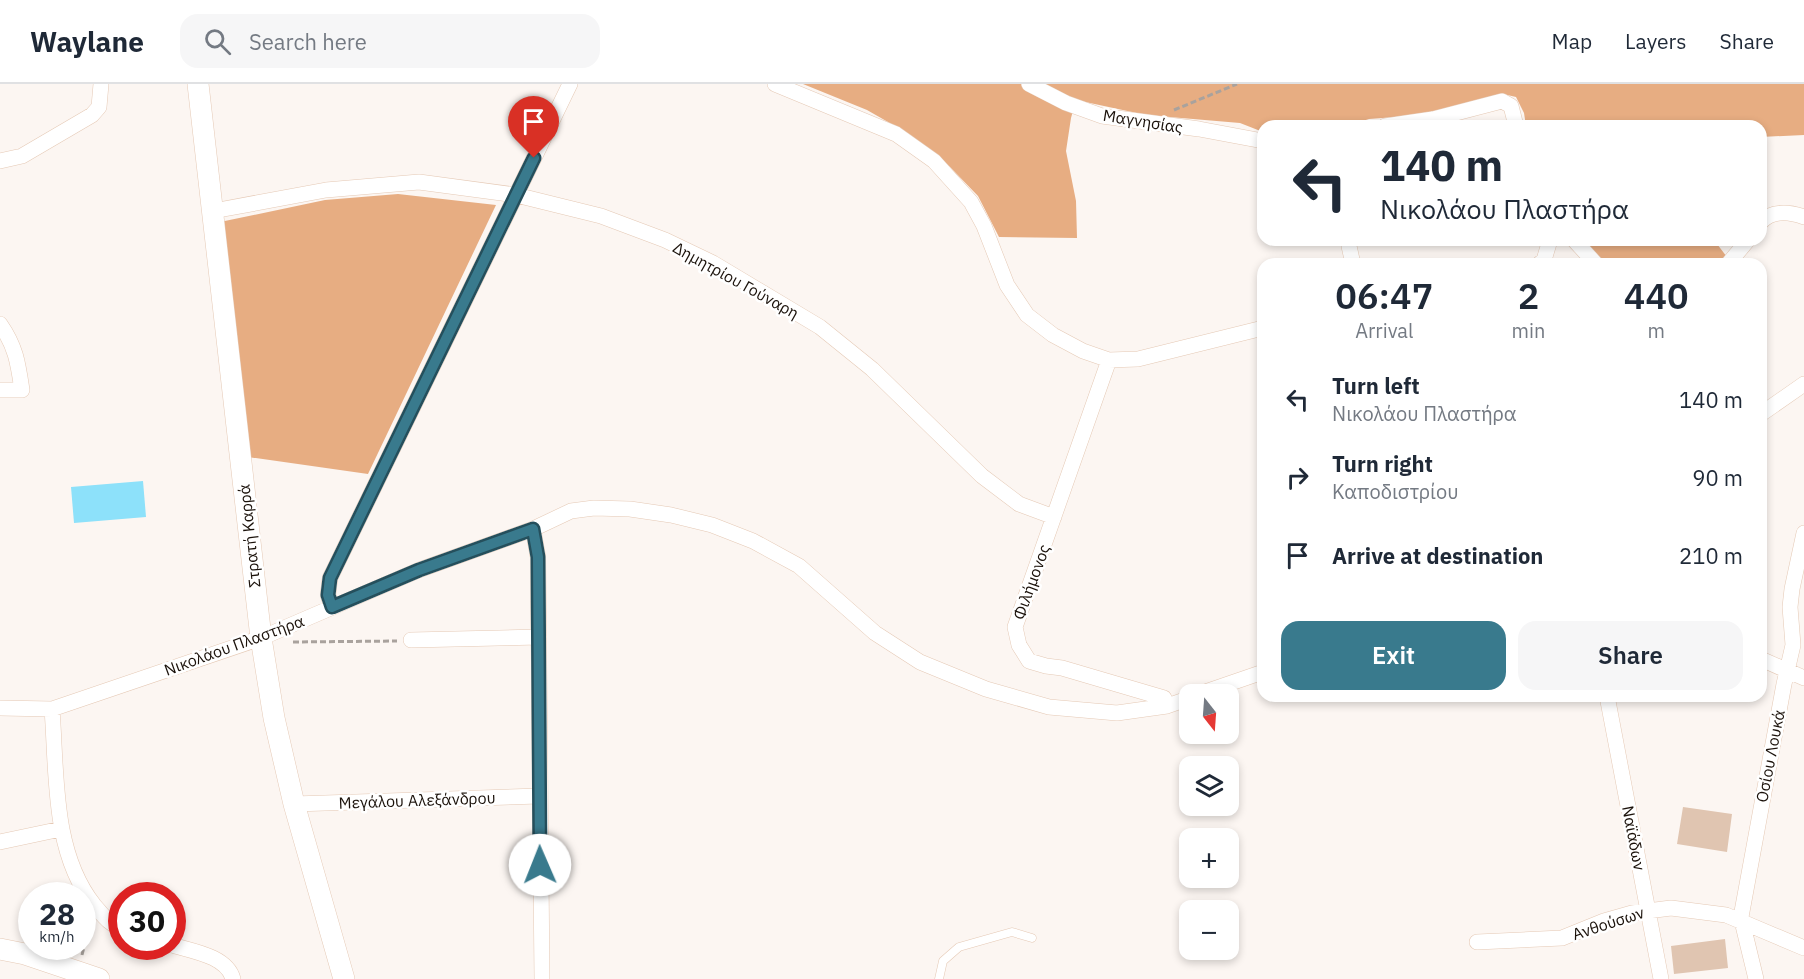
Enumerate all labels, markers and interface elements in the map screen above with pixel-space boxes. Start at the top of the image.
search box [180,14,600,68]
text: Waylane [30,23,144,60]
icon: search [201,25,234,58]
text: Search here [249,27,367,56]
text: Map [1552,27,1592,55]
text: Layers [1625,27,1687,55]
text: Share [1720,27,1774,55]
pin [508,96,559,158]
icon: arrive [517,105,550,138]
street label: Μαγνησίας [1102,105,1185,137]
text: 140 m [1380,138,1503,193]
icon: left [1281,144,1359,222]
text: Νικολάου Πλαστήρα [1380,191,1629,226]
street label: Δημητρίου Γούναρη [669,237,803,323]
text: 06:47 [1335,272,1433,319]
text: 2 [1518,272,1539,319]
text: 440 [1624,272,1689,319]
text: Arrival [1355,317,1413,344]
text: min [1512,317,1545,344]
text: m [1647,317,1665,344]
text: Turn left [1332,371,1420,400]
icon: left [1281,383,1314,416]
text: 140 m [1679,385,1743,414]
text: Νικολάου Πλαστήρα [1332,400,1517,427]
text: Turn right [1332,449,1433,478]
icon: right [1281,461,1314,494]
text: 90 m [1692,463,1743,492]
text: Καποδιστρίου [1332,478,1459,505]
street label: Στρατή Καρρά [234,483,264,589]
icon: arrive [1281,539,1314,572]
street label: Φιλήμονος [1008,541,1054,622]
text: Arrive at destination [1332,541,1543,570]
text: 210 m [1679,541,1743,570]
street label: Νικολάου Πλαστήρα [161,610,307,680]
button: Exit [1281,621,1506,690]
button: Share [1518,621,1743,690]
north arrow [1179,684,1239,744]
map controls [1179,684,1239,960]
street label: Οσίου Λουκά [1751,708,1789,804]
button: layers [1179,756,1239,816]
street label: Μεγάλου Αλεξάνδρου [338,787,496,813]
street label: Ναϊάδων [1618,804,1650,872]
button: + [1179,828,1239,888]
position arrow [508,833,572,897]
speed limit sign: 30 [108,882,186,960]
text: 28 [39,894,75,933]
button: − [1179,900,1239,960]
street label: Ανθούσων [1570,902,1646,944]
text: km/h [39,927,75,946]

